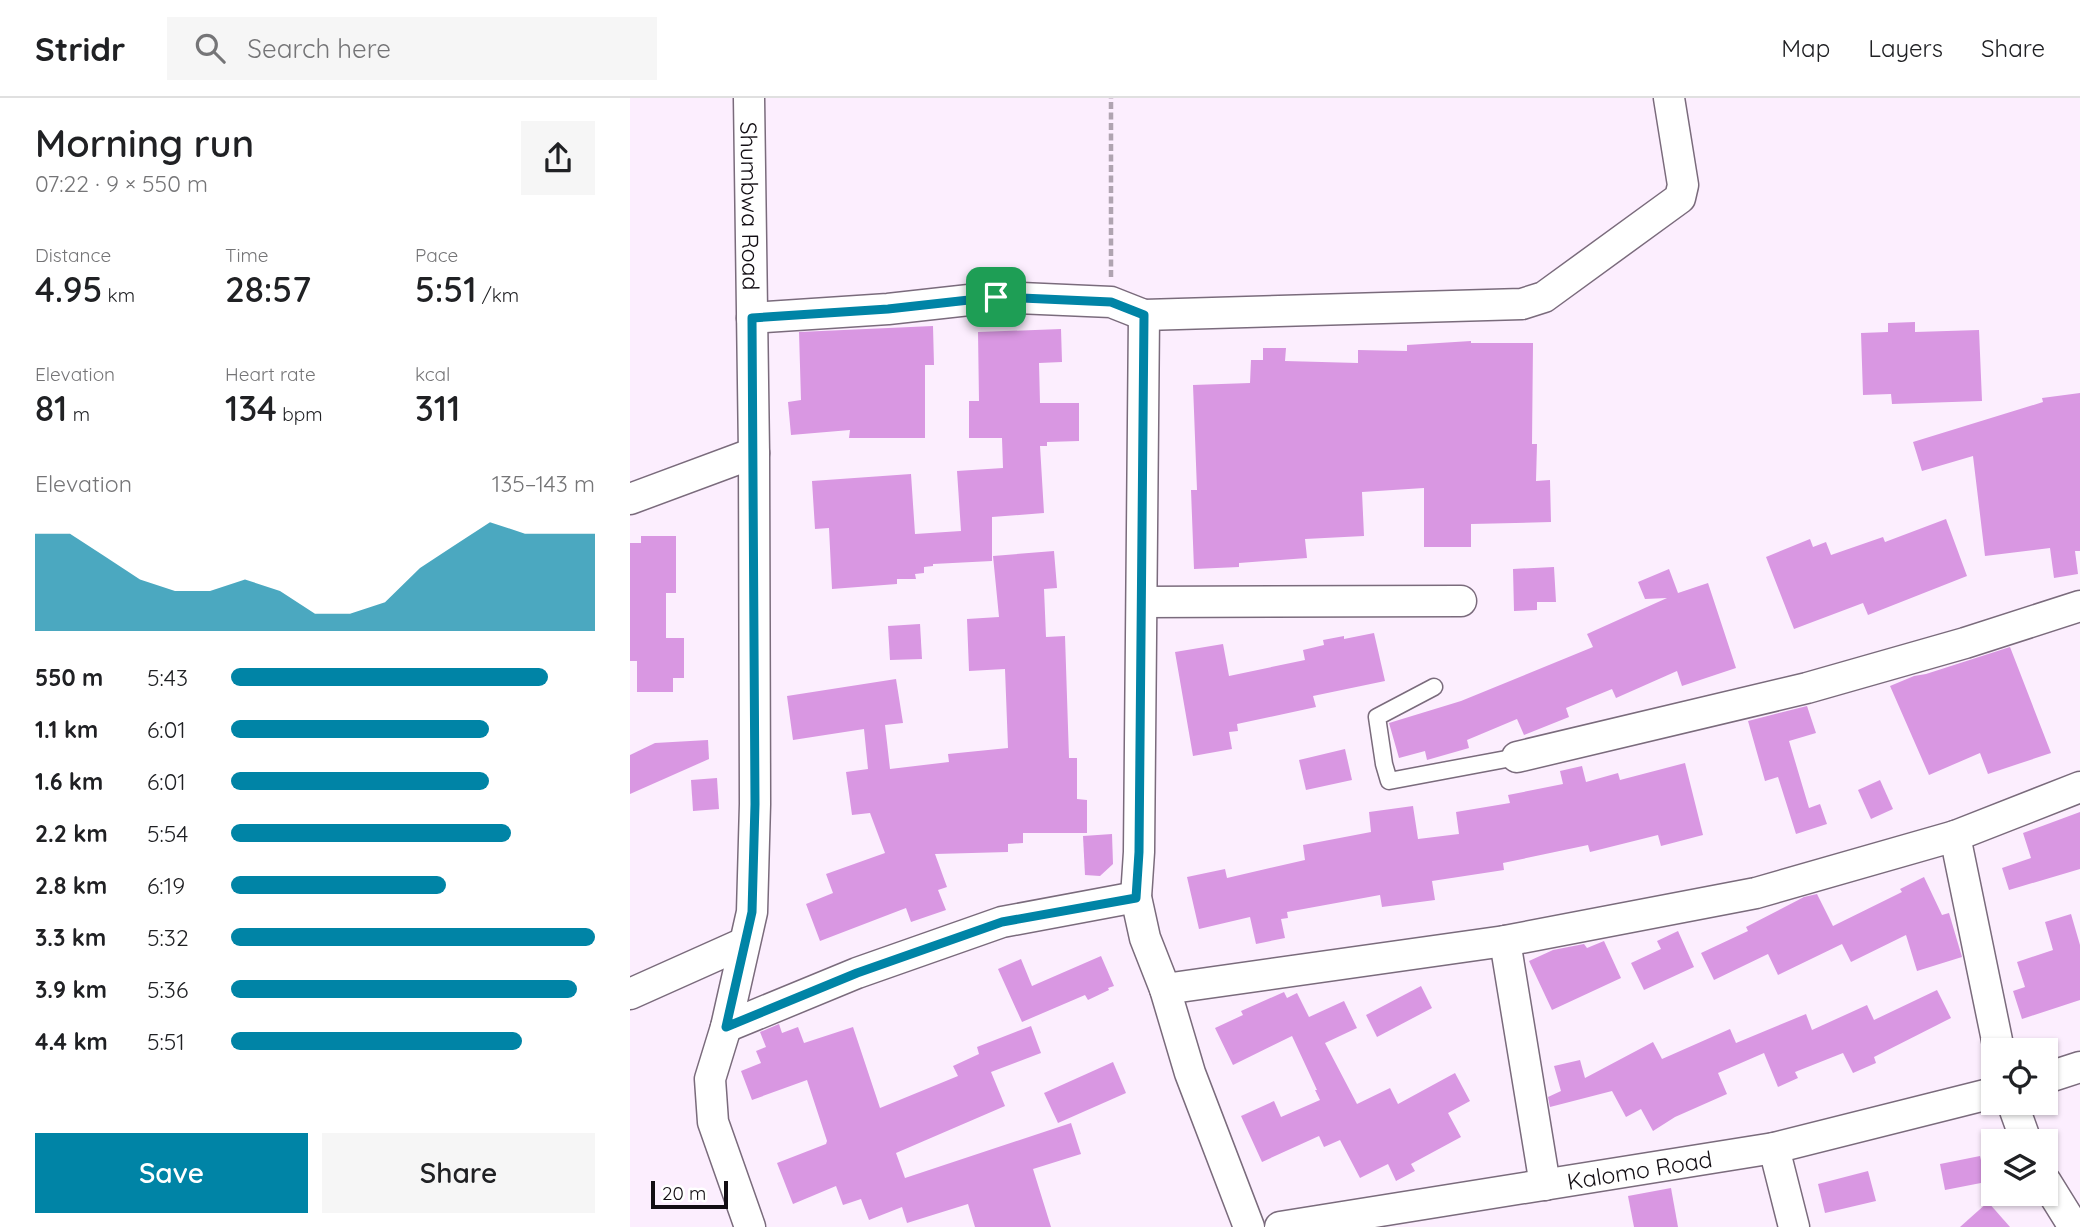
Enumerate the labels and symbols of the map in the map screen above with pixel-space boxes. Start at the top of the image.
street label: Shumbwa Road [735,121,766,291]
pin [966,267,1026,327]
street label: Kalomo Road [1565,1144,1714,1195]
scale bar [651,1178,728,1210]

